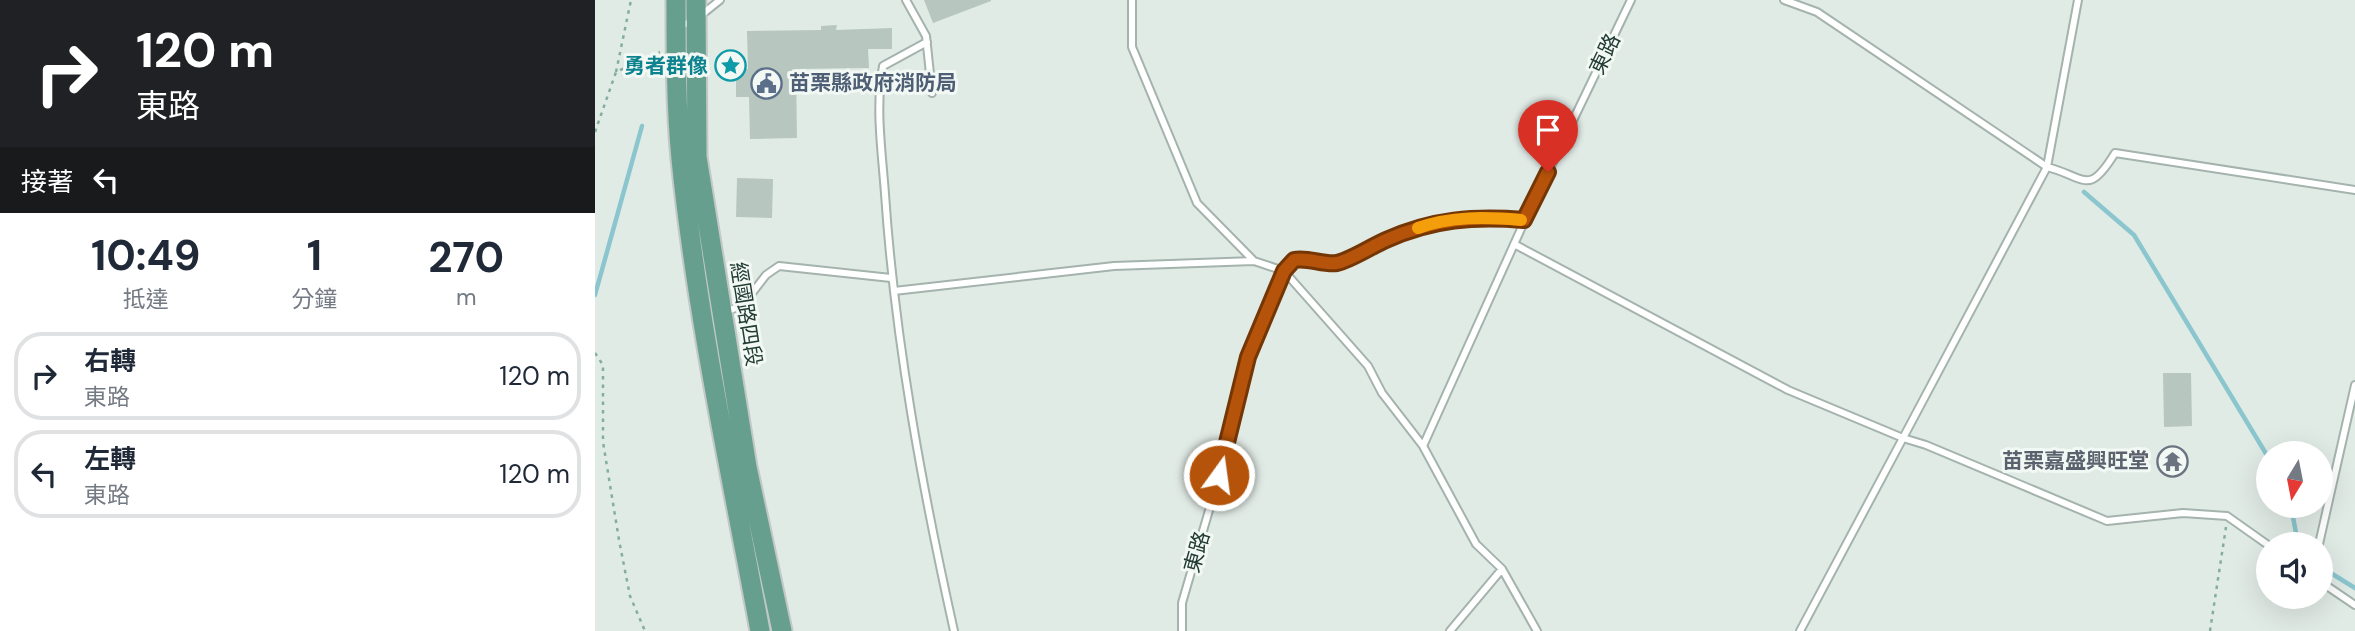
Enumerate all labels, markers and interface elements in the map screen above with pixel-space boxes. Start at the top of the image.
text: 120 m [136,18,274,82]
icon: right [21,28,112,119]
street label: 東路 [1583,29,1627,79]
place icon: 勇者群像 [714,49,748,83]
place label: 勇者群像 [624,52,708,80]
public building icon: 苗栗縣政府消防局 [749,66,783,100]
place label: 苗栗縣政府消防局 [789,69,957,97]
text: 東路 [136,85,200,127]
pin [1518,100,1578,172]
icon: arrive [1529,111,1567,149]
icon: left [87,161,125,199]
text: 接著 [21,165,73,199]
text: 10:49 [91,228,200,283]
text: 1 [307,228,322,283]
text: 270 [428,230,504,285]
street label: 經國路四段 [724,260,768,368]
text: m [456,282,476,312]
text: 抵達 [123,284,169,314]
text: 分鐘 [291,284,337,314]
text: 右轉 [84,344,136,378]
icon: right [25,357,63,395]
text: 120 m [499,359,570,393]
text: 東路 [84,382,130,412]
position arrow [1182,438,1256,512]
north arrow [2256,441,2333,518]
map controls [2256,441,2333,609]
text: 左轉 [84,442,136,476]
temple icon: 苗栗嘉盛興旺堂 [2155,444,2189,478]
place label: 苗栗嘉盛興旺堂 [2002,447,2149,475]
icon: left [25,455,63,493]
text: 120 m [499,457,570,491]
text: 東路 [84,480,130,510]
street label: 東路 [1178,528,1216,576]
button: sound [2256,532,2333,609]

